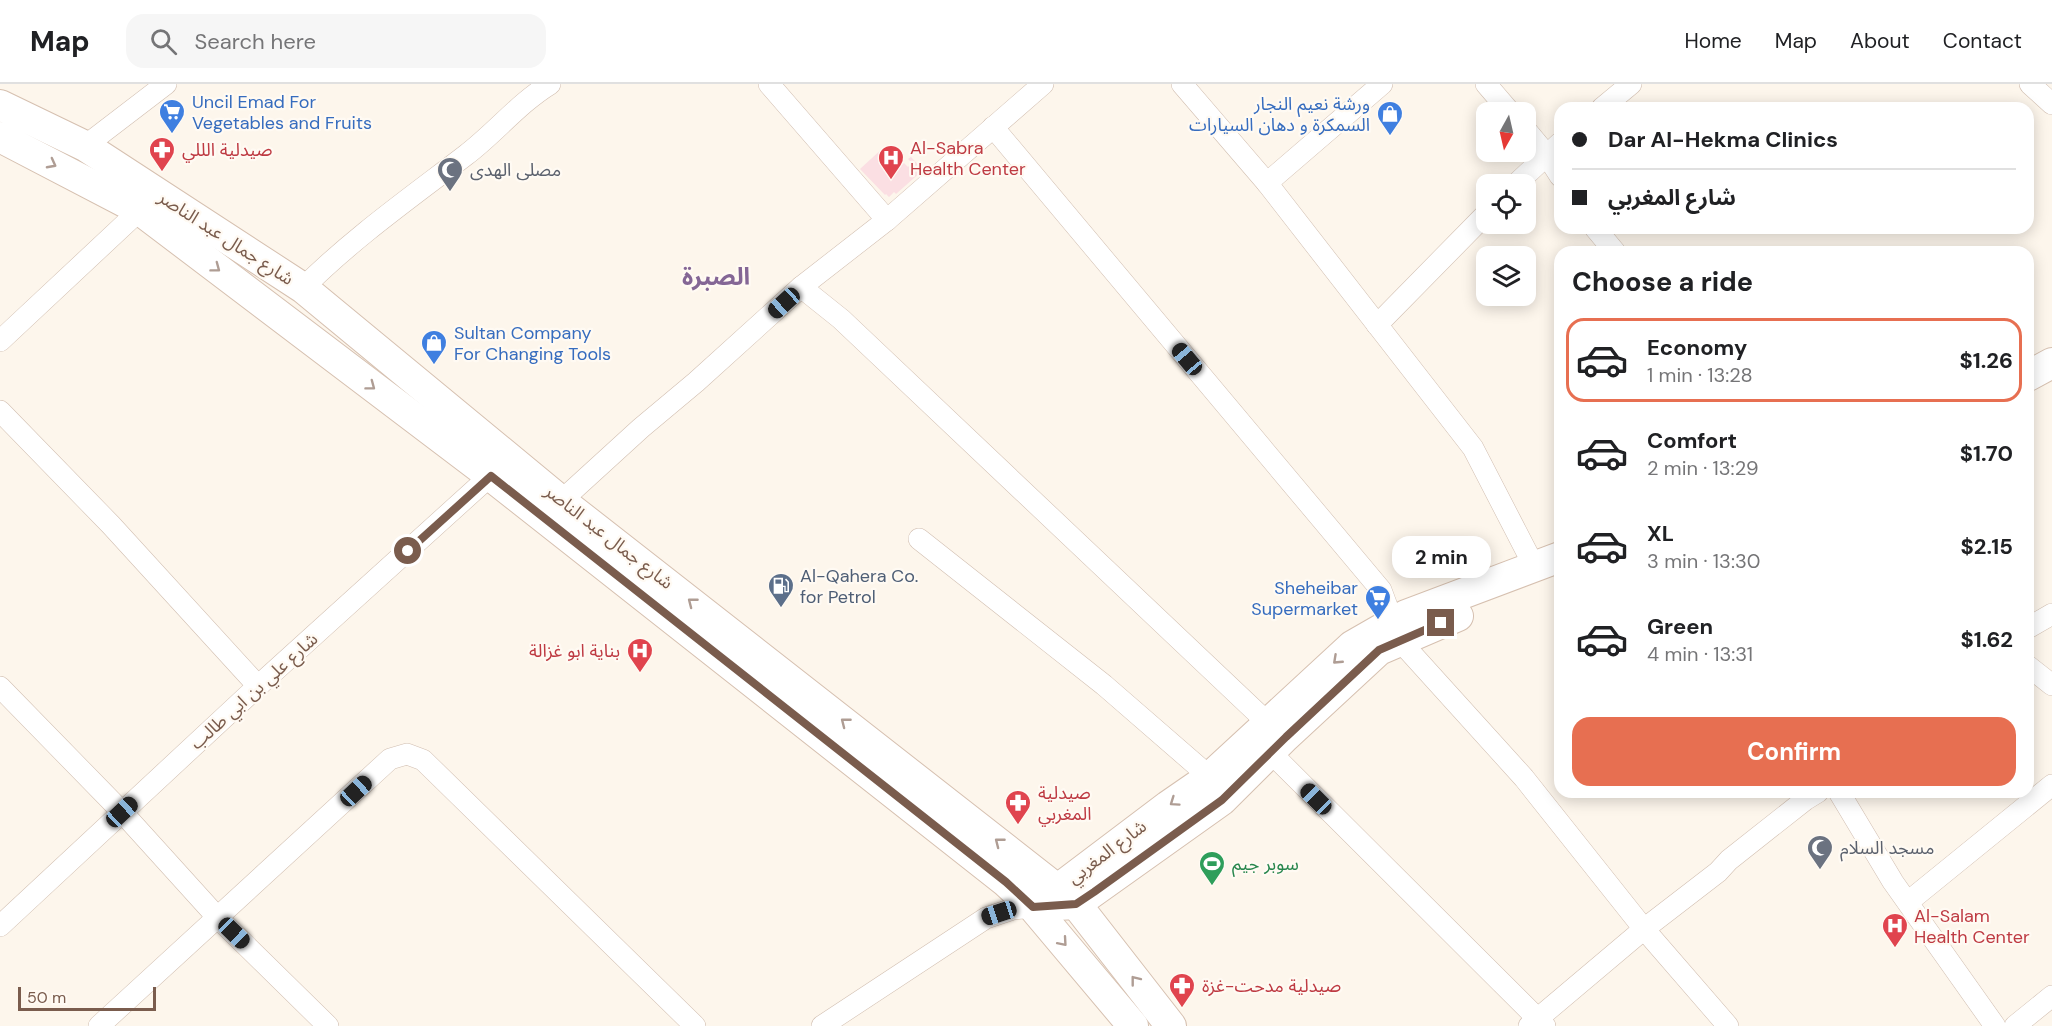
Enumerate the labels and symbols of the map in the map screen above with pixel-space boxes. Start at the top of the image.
place label: Uncil Emad For Vegetables and Fruits [192,90,372,135]
place label: ورشة نعيم النجار السمكرة و دهان السيارات [1189,92,1370,137]
supermarket icon: Uncil Emad For Vegetables and Fruits [157,97,187,135]
shop icon: ورشة نعيم النجار السمكرة و دهان السيارات [1375,99,1405,137]
north arrow [1476,102,1536,162]
pharmacy icon: صيدلية الللي [147,135,177,173]
place label: Al-Sabra Health Center [910,136,1026,181]
place label: صيدلية الللي [182,138,273,163]
hospital icon: Al-Sabra Health Center [876,143,906,181]
mosque icon: مصلى الهدى [435,155,465,193]
one-way arrow [45,157,56,168]
place label: مصلى الهدى [470,158,561,182]
street label: شارع جمال عبد الناصر [152,185,298,292]
one-way arrow [209,261,220,272]
district label: الصبرة [682,261,750,292]
car [765,284,803,322]
place label: Sultan Company For Changing Tools [454,321,611,366]
shop icon: Sultan Company For Changing Tools [419,328,449,366]
car [1169,339,1205,379]
one-way arrow [365,378,376,389]
street label: شارع جمال عبد الناصر [538,479,678,596]
callout: 2 min [1392,536,1490,578]
route start [394,537,421,564]
place label: Al-Qahera Co. for Petrol [800,564,918,609]
fuel station icon: Al-Qahera Co. for Petrol [766,571,796,609]
place label: Sheheibar Supermarket [1251,576,1358,621]
supermarket icon: Sheheibar Supermarket [1363,583,1393,621]
one-way arrow [687,599,698,610]
route end [1427,609,1454,636]
street label: شارع علي بن ابي طالب [185,627,324,756]
hospital icon: بناية ابو غزالة [625,636,655,674]
place label: بناية ابو غزالة [529,639,620,663]
one-way arrow [1333,653,1344,664]
one-way arrow [841,719,852,730]
car [337,772,375,810]
car [1297,780,1335,818]
place label: صيدلية المغربي [1038,781,1091,827]
pharmacy icon: صيدلية المغربي [1003,788,1033,826]
car [103,793,141,831]
one-way arrow [1170,795,1181,806]
street label: شارع المغربي [1063,814,1153,891]
mosque icon: مسجد السلام [1805,833,1835,871]
place label: مسجد السلام [1840,836,1934,862]
one-way arrow [995,839,1006,850]
sports icon: سوبر جيم [1197,849,1227,887]
place label: سوبر جيم [1232,852,1299,877]
car [979,899,1019,927]
place label: Al-Salam Health Center [1914,904,2030,949]
hospital icon: Al-Salam Health Center [1880,911,1910,949]
car [215,914,253,952]
one-way arrow [1055,935,1066,946]
pharmacy icon: صيدلية مدحت-غزة [1167,971,1197,1009]
place label: صيدلية مدحت-غزة [1202,974,1341,998]
one-way arrow [1132,975,1143,986]
scale bar [18,984,156,1012]

